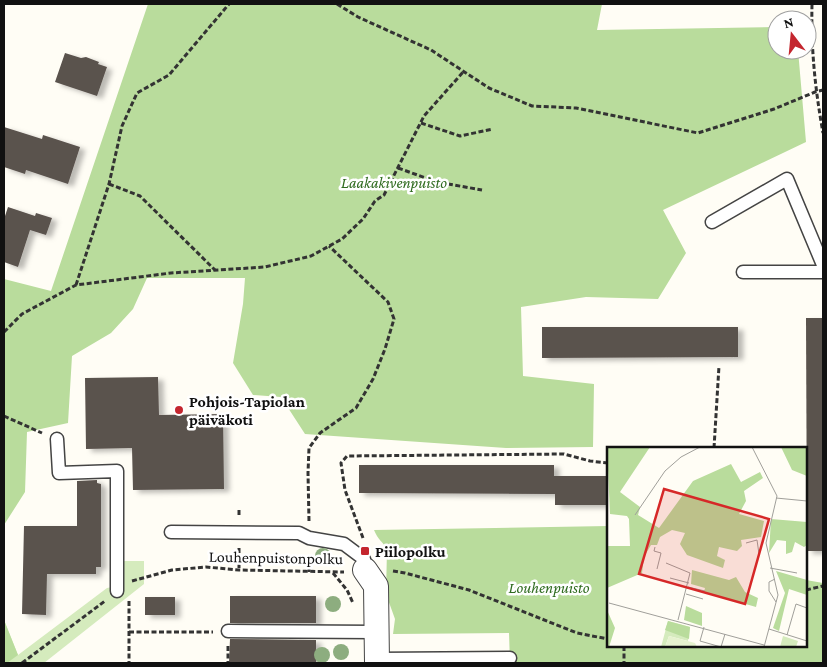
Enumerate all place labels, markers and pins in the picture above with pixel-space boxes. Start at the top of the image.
place label: Pohjois-Tapiolan päiväkoti [189,393,305,428]
marker: Pohjois-Tapiolan päiväkoti [173,404,185,416]
place label: Piilopolku [375,543,446,560]
marker: Piilopolku [359,545,371,557]

